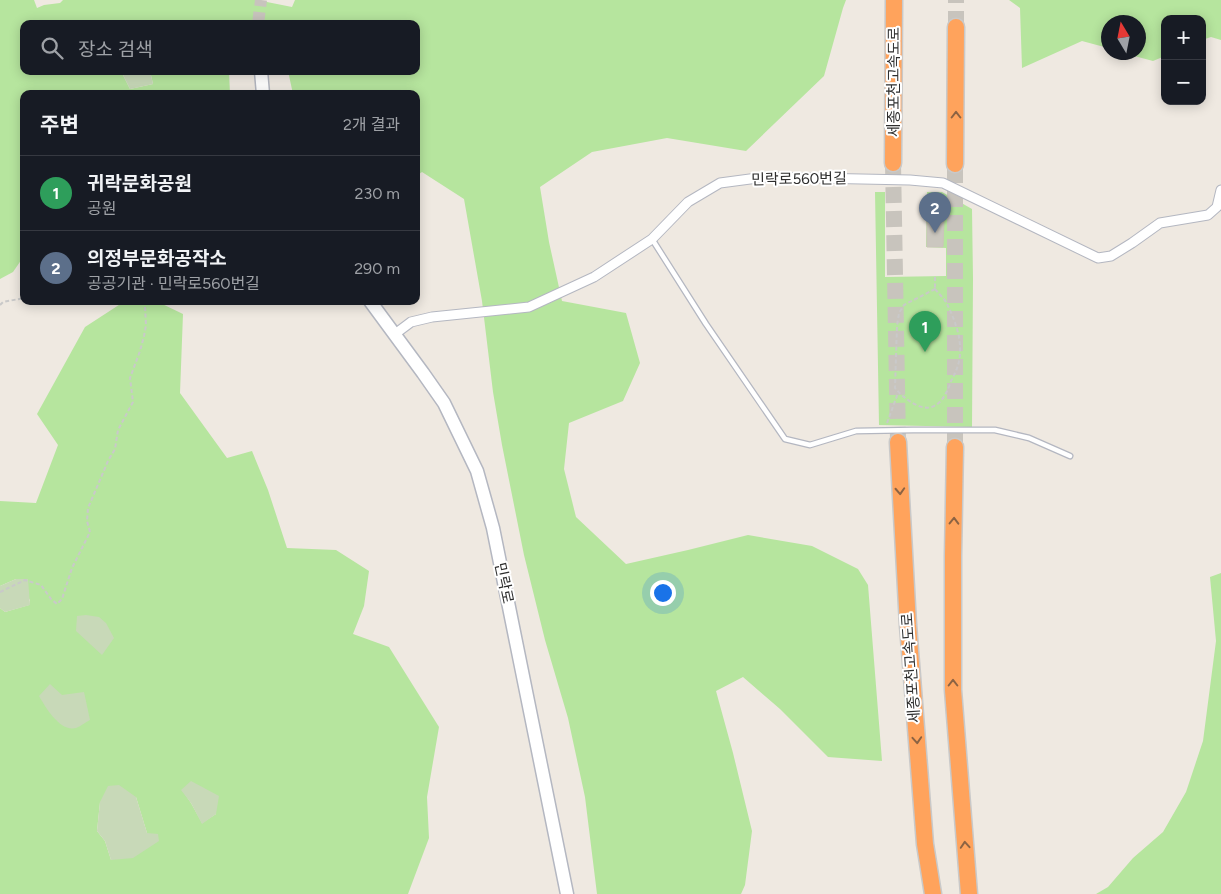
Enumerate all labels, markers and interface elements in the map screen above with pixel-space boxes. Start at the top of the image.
north arrow [1101,15,1146,60]
map controls [1161,15,1206,105]
button: + [1161,15,1206,60]
search box [20,20,420,75]
street label: 세종포천고속도로 [885,27,903,137]
icon: search [38,34,66,62]
text: 장소 검색 [78,38,153,61]
button: − [1161,60,1206,105]
one-way arrow [951,111,961,118]
text: 주변 [40,112,79,137]
text: 2개 결과 [343,115,400,134]
street label: 민락로560번길 [751,169,847,189]
text: 귀락문화공원 [87,172,192,195]
text: 1 [53,184,59,203]
text: 230 m [355,184,400,203]
pin: 2 [919,192,951,233]
text: 공원 [87,199,116,218]
text: 의정부문화공작소 [87,247,227,270]
text: 2 [51,259,61,278]
text: 290 m [354,259,400,278]
text: 공공기관 · 민락로560번길 [87,274,260,293]
pin: 1 [909,311,941,352]
one-way arrow [895,487,906,495]
one-way arrow [949,517,959,524]
street label: 민락로 [491,561,517,605]
your location [650,580,676,606]
street label: 세종포천고속도로 [898,612,924,724]
one-way arrow [948,679,959,687]
one-way arrow [911,737,922,745]
one-way arrow [959,841,970,849]

